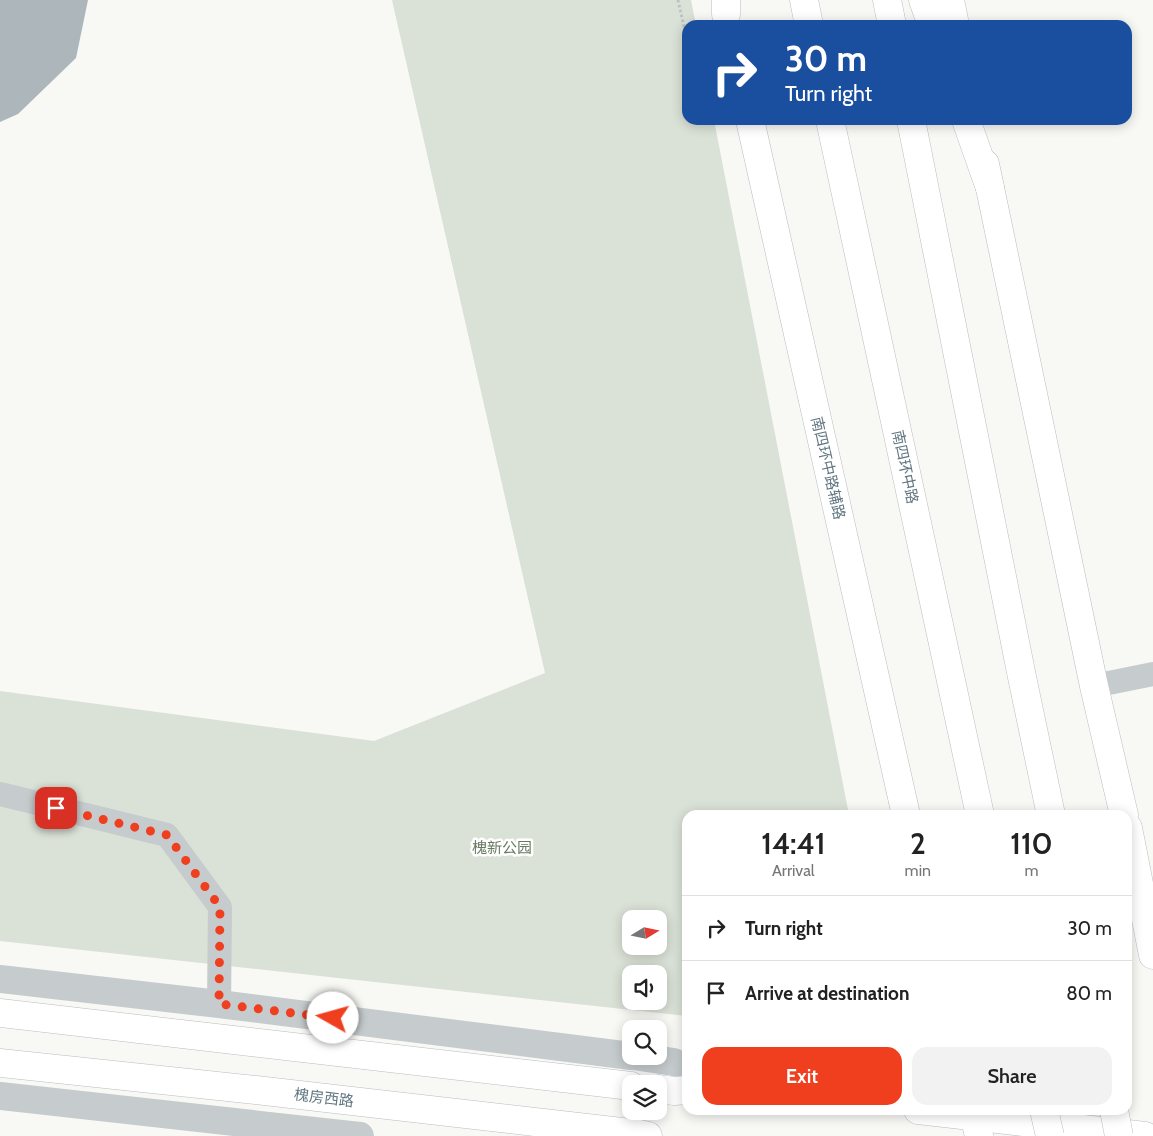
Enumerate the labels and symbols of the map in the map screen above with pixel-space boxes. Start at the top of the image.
street label: 南四环中路辅路 [807,415,849,521]
street label: 南四环中路 [888,428,922,506]
pin [35,787,77,829]
park label: 槐新公园 [472,839,532,857]
north arrow [622,910,668,955]
position arrow [306,991,358,1043]
street label: 槐房西路 [293,1085,355,1111]

